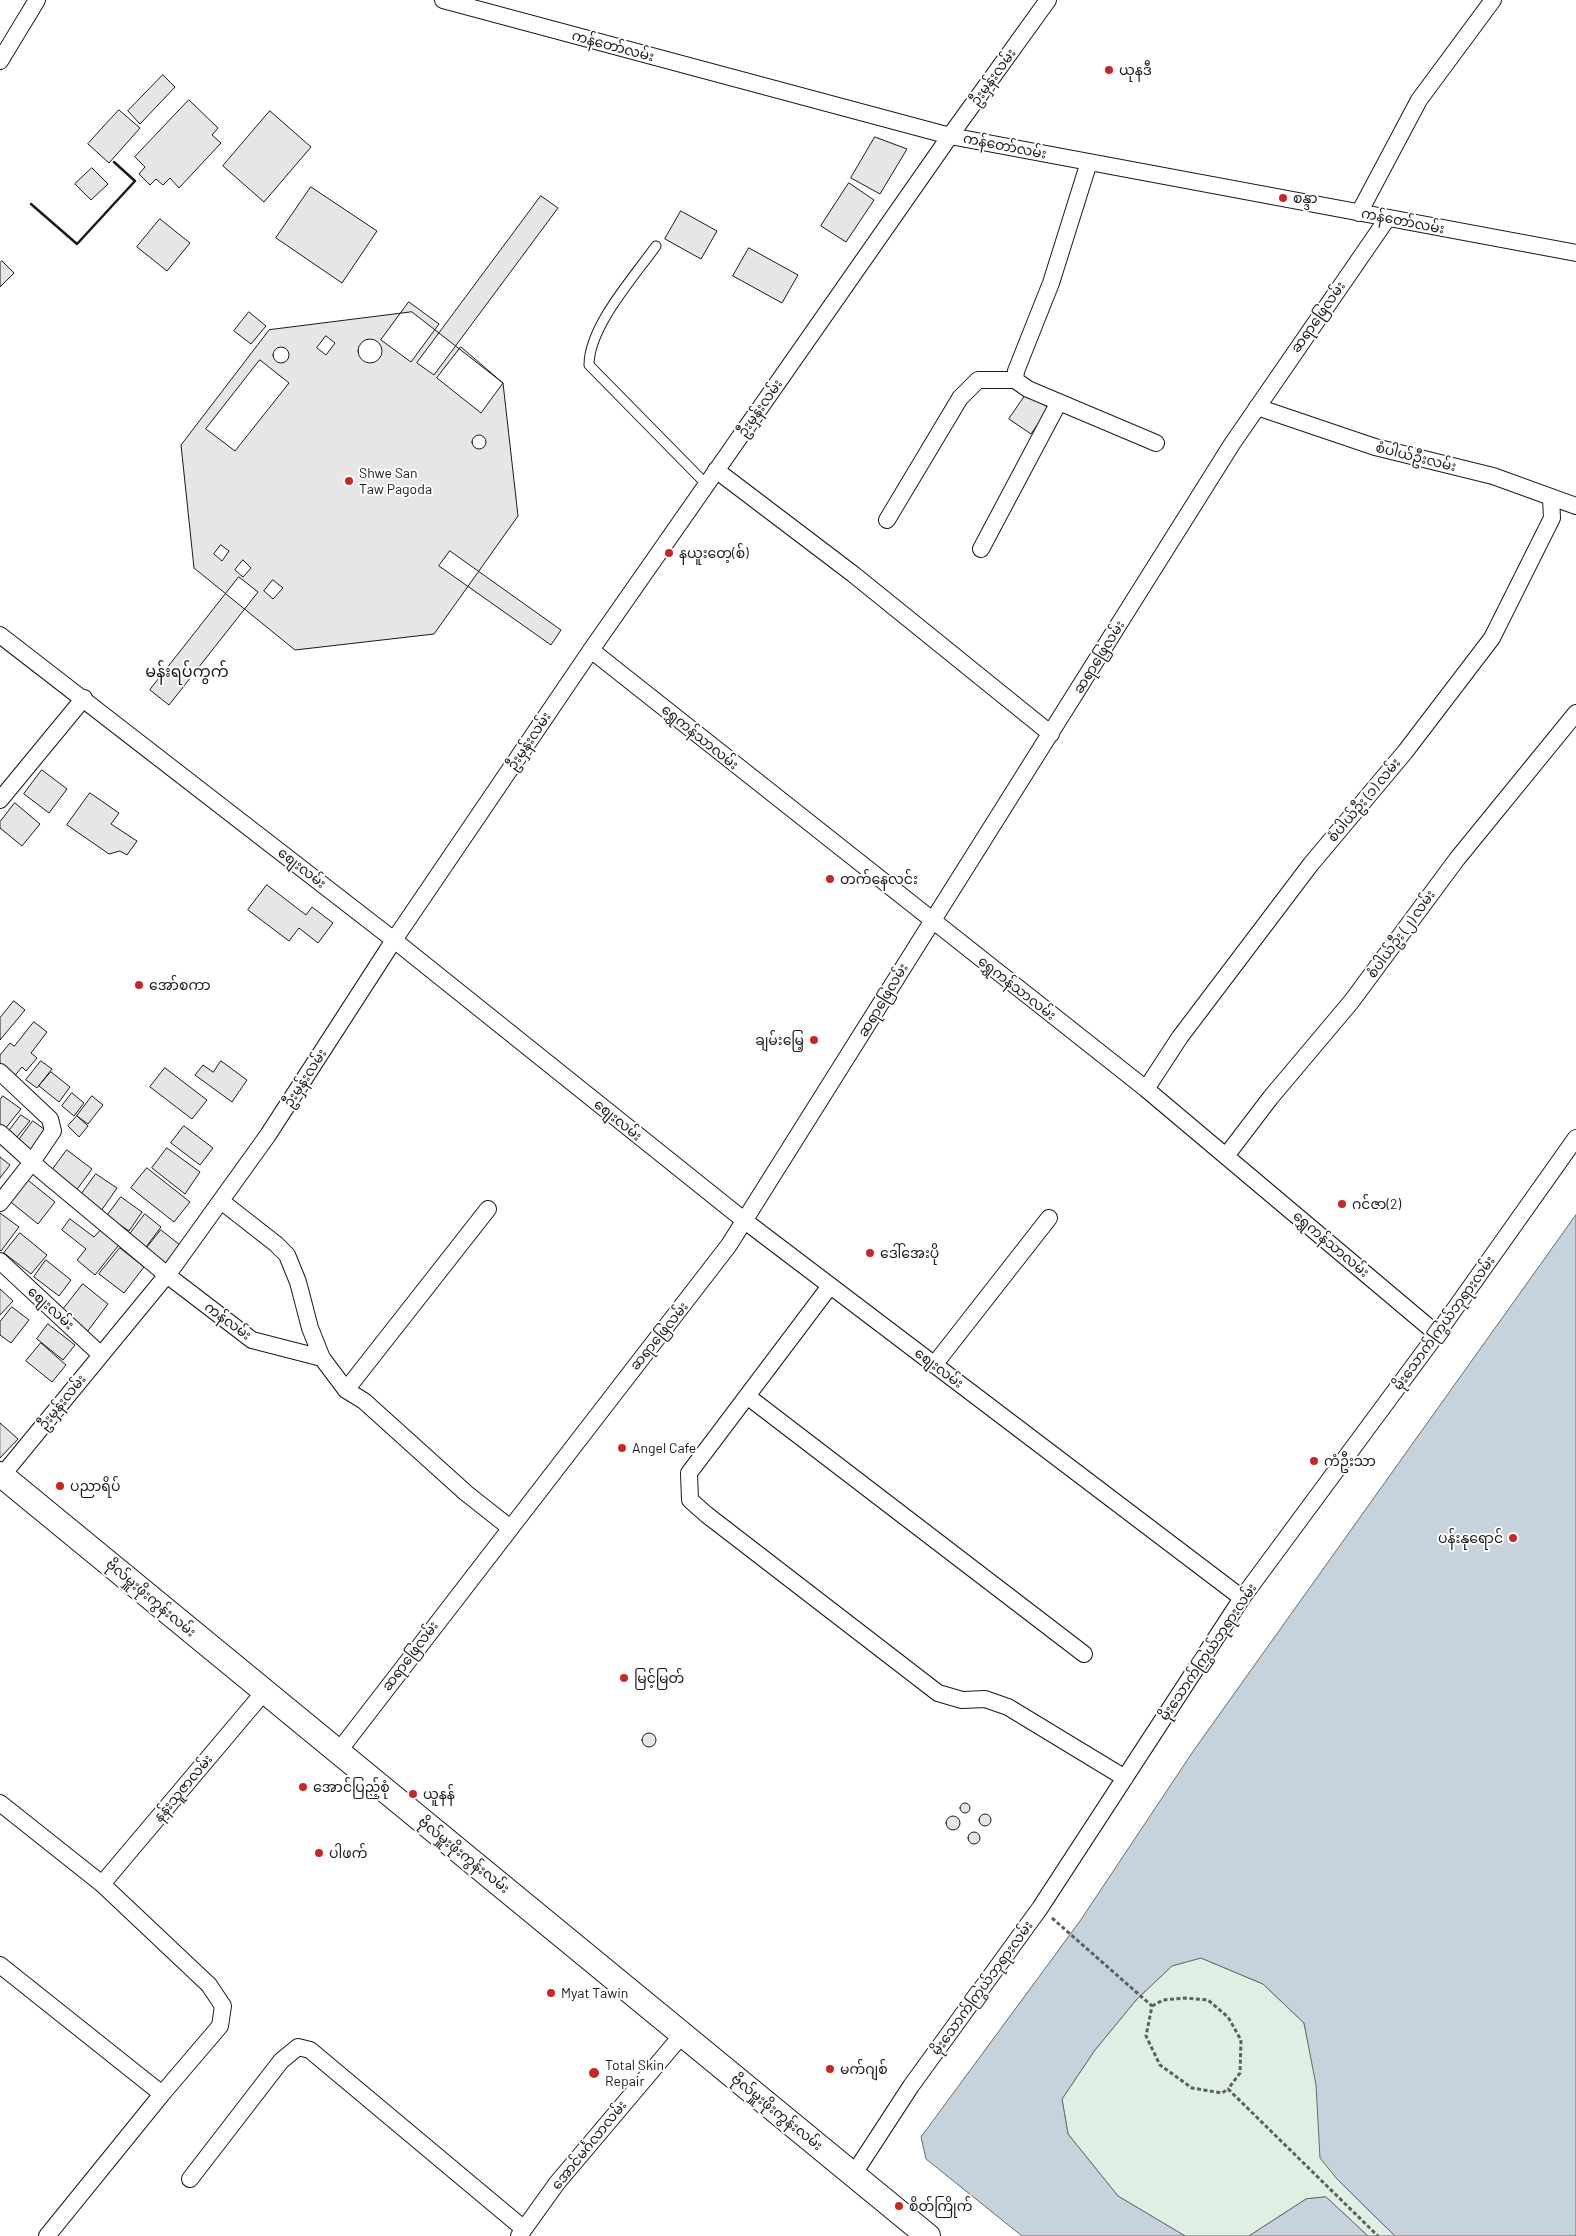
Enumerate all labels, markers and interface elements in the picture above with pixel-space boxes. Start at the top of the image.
street label: ကန်တော်လမ်း [570,27,656,65]
street label: ဦးမှန်းလမ်း [967,45,1019,109]
place label: ယုနဒီ [1119,62,1152,78]
marker: ယုနဒီ [1103,64,1115,76]
street label: ကန်တော်လမ်း [962,130,1048,162]
place label: စန္ဒာ [1293,190,1318,206]
marker: စန္ဒာ [1277,192,1289,204]
street label: ကန်တော်လမ်း [1360,205,1446,237]
street label: ဆရာဖြေလမ်း [1287,278,1349,356]
street label: ဦးမှန်းလမ်း [734,376,786,440]
street label: စံပါယ်ဦးလမ်း [1374,439,1458,475]
place label: Shwe San Taw Pagoda [359,465,432,498]
marker: Shwe San Taw Pagoda [343,475,355,487]
place label: နယူးတေ့(စ်) [679,545,749,561]
marker: နယူးတေ့(စ်) [663,547,675,559]
street label: ဆရာဖြေလမ်း [1070,617,1128,697]
district label: မန်းရပ်ကွက် [145,662,229,682]
street label: ‌ရွှေကန်သာလမ်း [658,701,742,773]
street label: ဦးမှန်းလမ်း [503,709,555,773]
street label: စံပါယ်ဦး (၁) လမ်း [1324,755,1404,845]
street label: စျေးလမ်း [275,844,329,892]
place label: တက်နေလင်း [840,871,918,887]
marker: တက်နေလင်း [824,873,836,885]
street label: စံပါယ်ဦး (၂) လမ်း [1363,887,1439,981]
street label: ‌ရွှေကန်သာလမ်း [975,952,1059,1024]
street label: ဆရာဖြေလမ်း [854,960,912,1040]
place label: အော်စကာ [149,977,211,993]
marker: အော်စကာ [133,979,145,991]
place label: ချမ်းမြေ့ [755,1032,804,1048]
marker: ချမ်းမြေ့ [808,1034,820,1046]
street label: ဦးမှန်းလမ်း [280,1046,330,1110]
street label: စျေးလမ်း [591,1096,645,1144]
place label: ဂင်ဇာ(2) [1352,1196,1401,1212]
marker: ဂင်ဇာ(2) [1336,1198,1348,1210]
street label: ‌ရွှေကန်သာလမ်း [1290,1207,1372,1281]
place label: ဒေါ်အေးပို [880,1245,939,1261]
marker: ဒေါ်အေးပို [864,1247,876,1259]
street label: မိုးသောက်ကြွယ်ဘုရားလမ်း [1390,1252,1498,1394]
street label: စျေးလမ်း [24,1283,78,1333]
street label: ကန်လမ်း [201,1298,255,1344]
street label: ဆရာဖြေလမ်း [626,1298,692,1374]
street label: စျေးလမ်း [911,1344,967,1392]
street label: ဦးမှန်းလမ်း [35,1371,89,1433]
place label: Angel Cafe [632,1440,696,1456]
marker: Angel Cafe [616,1442,628,1454]
place label: ကံဦးသာ [1324,1453,1376,1469]
marker: ကံဦးသာ [1308,1455,1320,1467]
place label: ပညာရိပ် [70,1478,120,1494]
marker: ပညာရိပ် [54,1480,66,1492]
place label: ပန်းနုရောင် [1438,1530,1503,1546]
marker: ပန်းနုရောင် [1507,1532,1519,1544]
street label: ဗိုလ်မှူးဖိုးကွန်းလမ်း [103,1555,199,1641]
street label: မိုးသောက်ကြွယ်ဘုရားလမ်း [1156,1580,1260,1724]
street label: ဆရာဖြေလမ်း [378,1618,442,1694]
place label: မြင့်မြတ် [634,1670,684,1686]
marker: မြင့်မြတ် [618,1672,630,1684]
street label: နန်းသူဇာလမ်း [150,1751,216,1825]
place label: အောင်ပြည့်စုံ [313,1779,390,1795]
marker: အောင်ပြည့်စုံ [297,1781,309,1793]
place label: ယူနန် [423,1786,455,1802]
marker: ယူနန် [407,1788,419,1800]
street label: ဗိုလ်မှူးဖိုးကွန်းလမ်း [415,1813,513,1897]
place label: ပါဖက် [329,1845,367,1861]
marker: ပါဖက် [313,1847,325,1859]
street label: မိုးသောက်ကြွယ်ဘုရားလမ်း [928,1917,1036,2059]
place label: Myat Tawin [561,1985,628,2001]
marker: Myat Tawin [545,1987,557,1999]
place label: Total Skin Repair [605,2057,664,2090]
place label: မက်ဂျစ် [840,2061,888,2077]
marker: မက်ဂျစ် [824,2063,836,2075]
marker: Total Skin Repair [587,2066,601,2080]
street label: ဗိုလ်မှူးဖိုးကွန်းလမ်း [728,2070,826,2154]
street label: အောင်မင်္ဂလာလမ်း [548,2097,630,2193]
place label: စိတ်ကြိုက် [909,2198,973,2214]
marker: စိတ်ကြိုက် [893,2200,905,2212]

